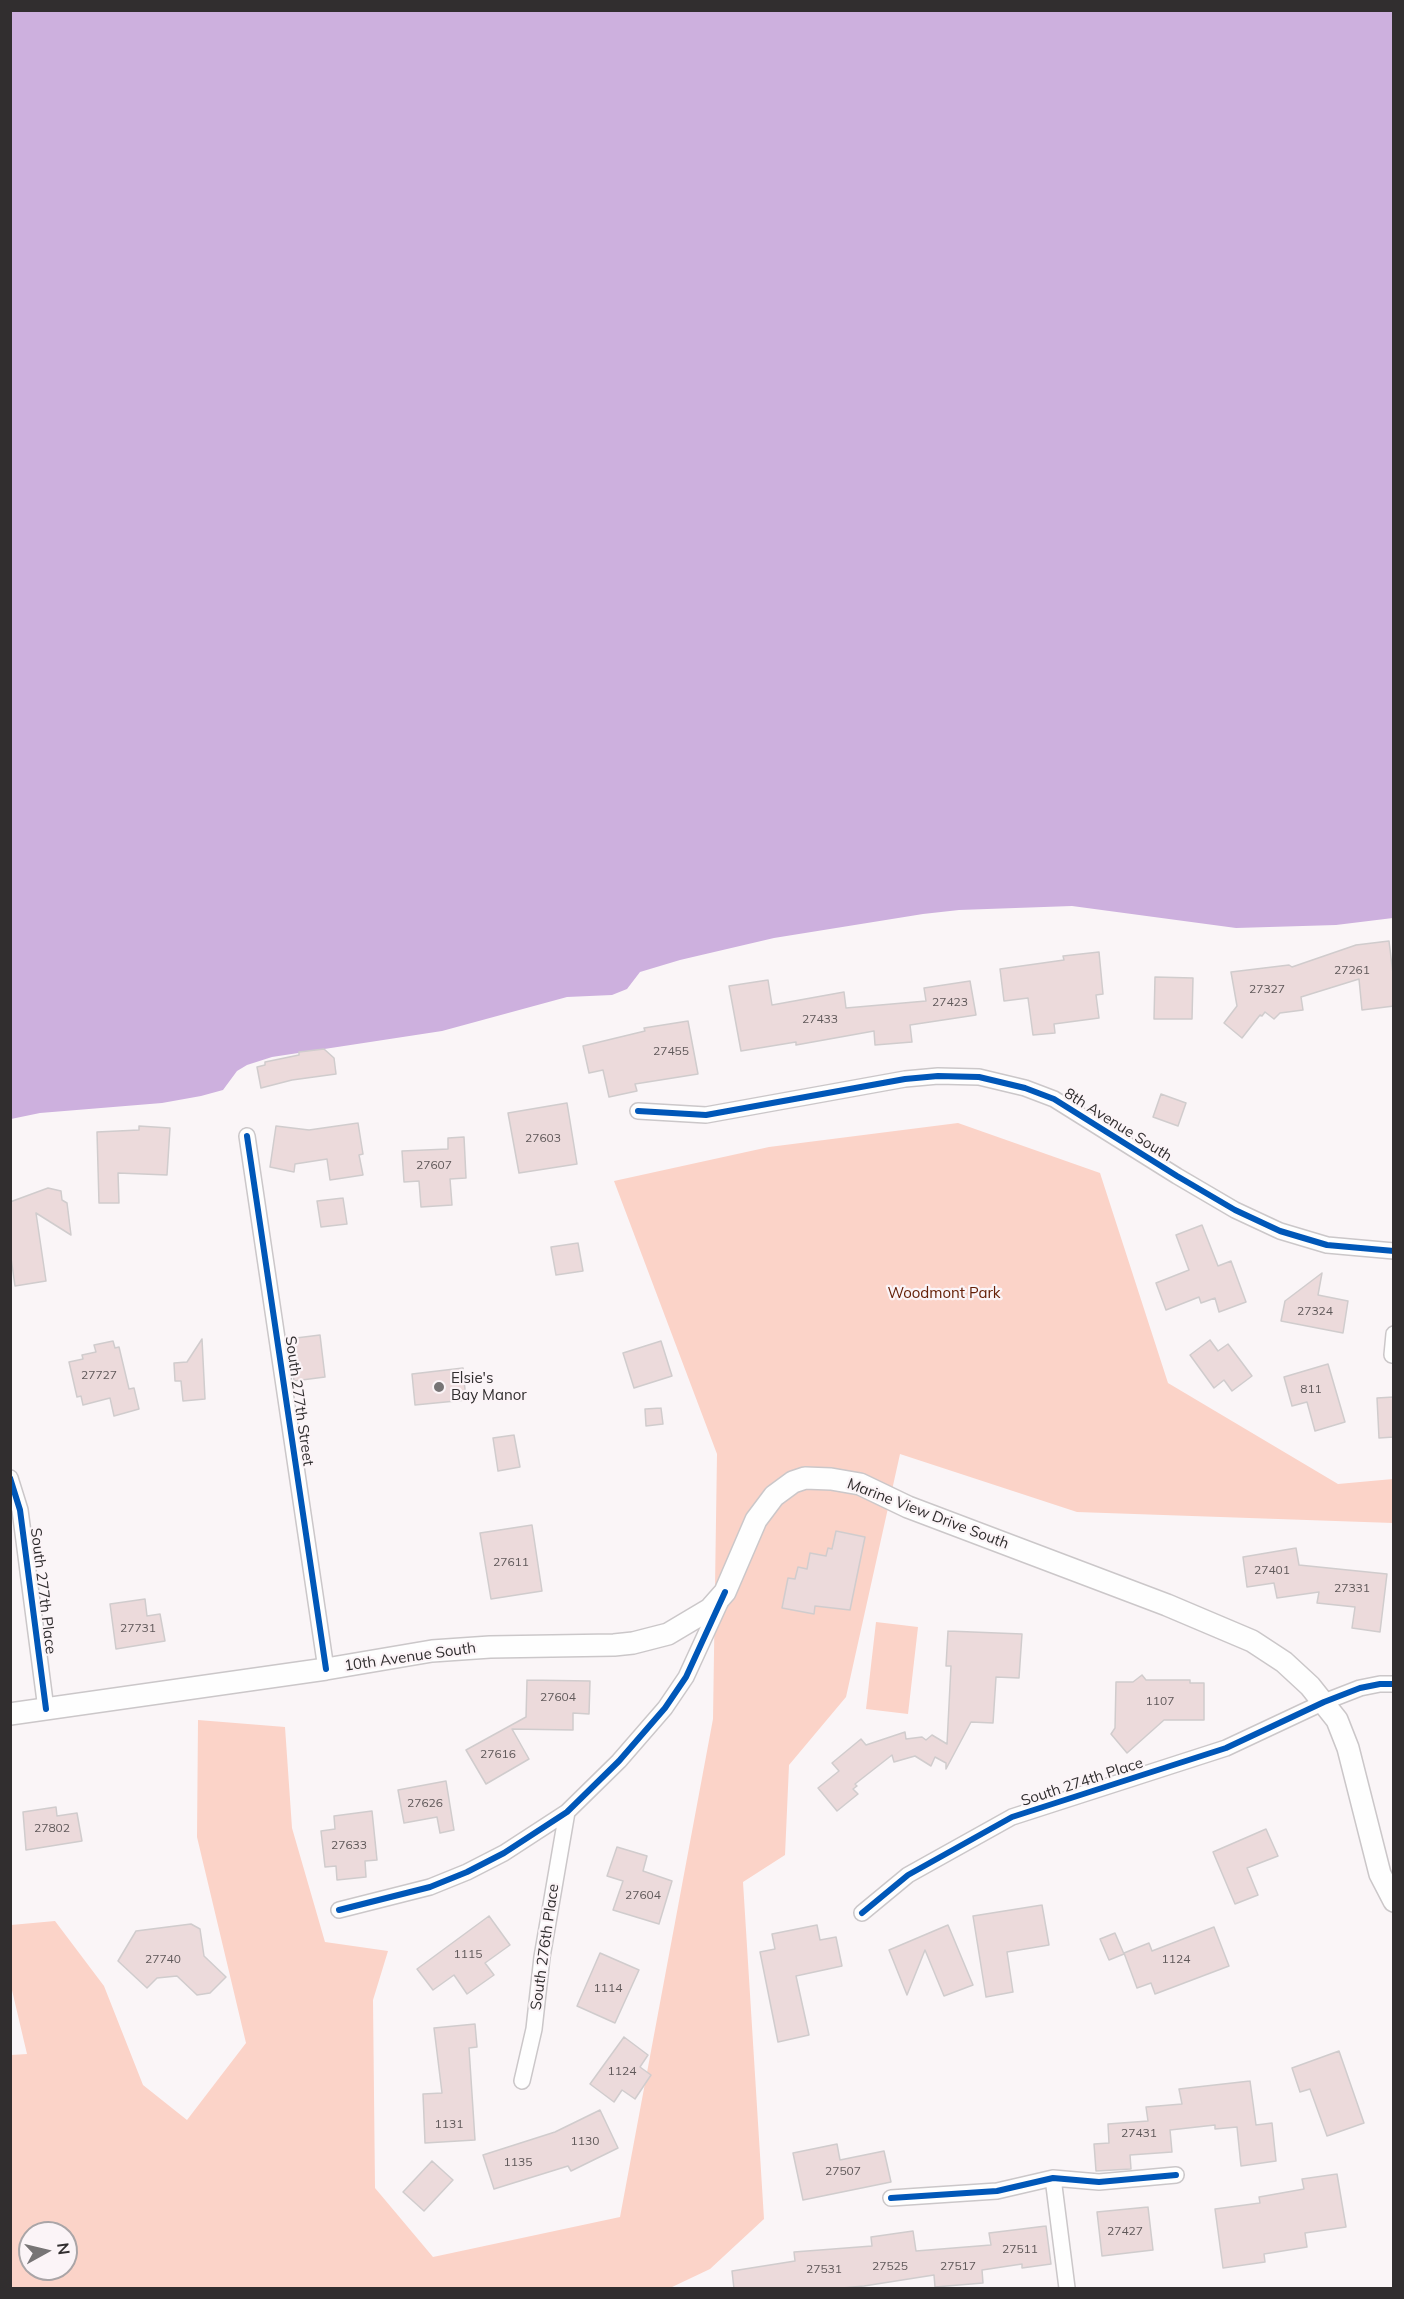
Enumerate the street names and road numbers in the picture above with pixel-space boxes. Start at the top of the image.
street label: 8th Avenue South [1061,1085,1175,1165]
street label: South 277th Street [281,1335,317,1467]
street label: Marine View Drive South [845,1475,1011,1553]
street label: South 277th Place [26,1527,60,1655]
street label: 10th Avenue South [343,1639,477,1675]
street label: South 274th Place [1019,1754,1145,1810]
street label: South 276th Place [527,1883,563,2011]

